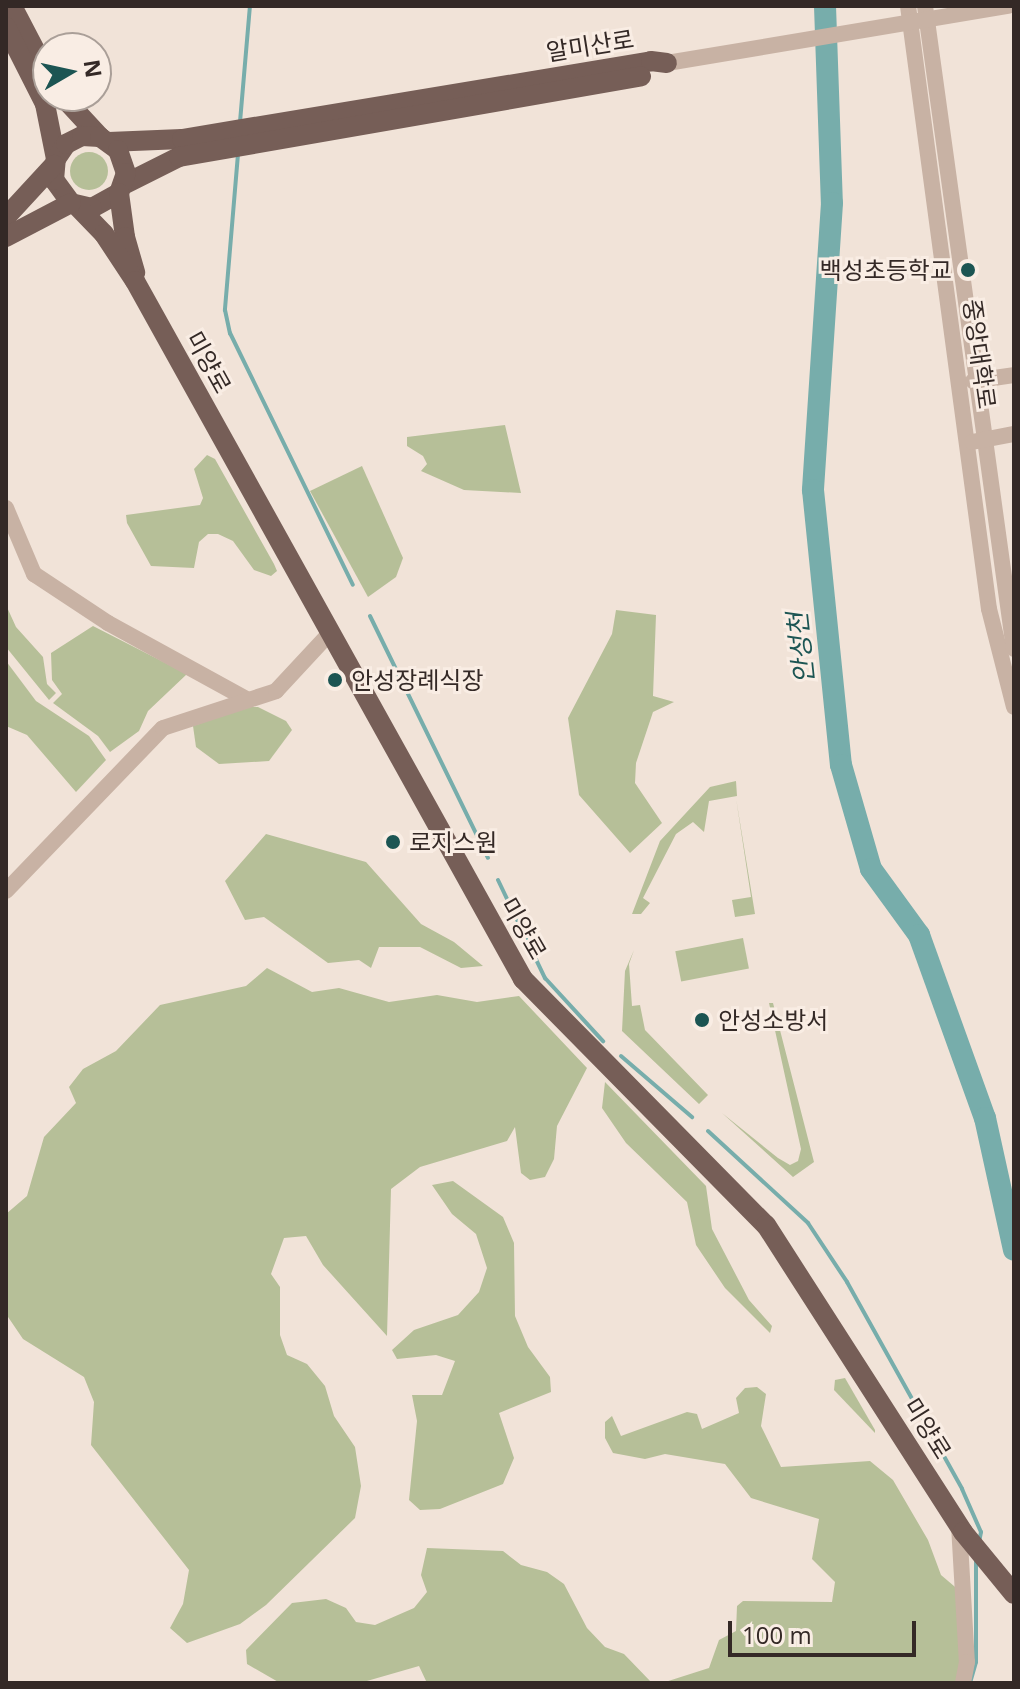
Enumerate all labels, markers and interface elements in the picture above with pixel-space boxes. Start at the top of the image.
street label: 알미산로 [544,24,636,66]
north arrow [32,32,112,112]
text: N [78,57,110,80]
place label: 백성초등학교 [820,256,952,284]
marker: 백성초등학교 [959,261,977,279]
street label: 중앙대학로 [958,297,1002,411]
street label: 미양로 [180,326,238,398]
water label: 안성천 [782,611,820,685]
place label: 안성장례식장 [351,666,483,694]
marker: 안성장례식장 [326,671,344,689]
place label: 로지스원 [409,828,497,856]
marker: 로지스원 [384,833,402,851]
street label: 미양로 [495,892,553,964]
place label: 안성소방서 [718,1006,828,1034]
marker: 안성소방서 [693,1011,711,1029]
street label: 미양로 [898,1392,958,1464]
scale bar [732,1605,920,1655]
text: 100 m [742,1618,812,1651]

